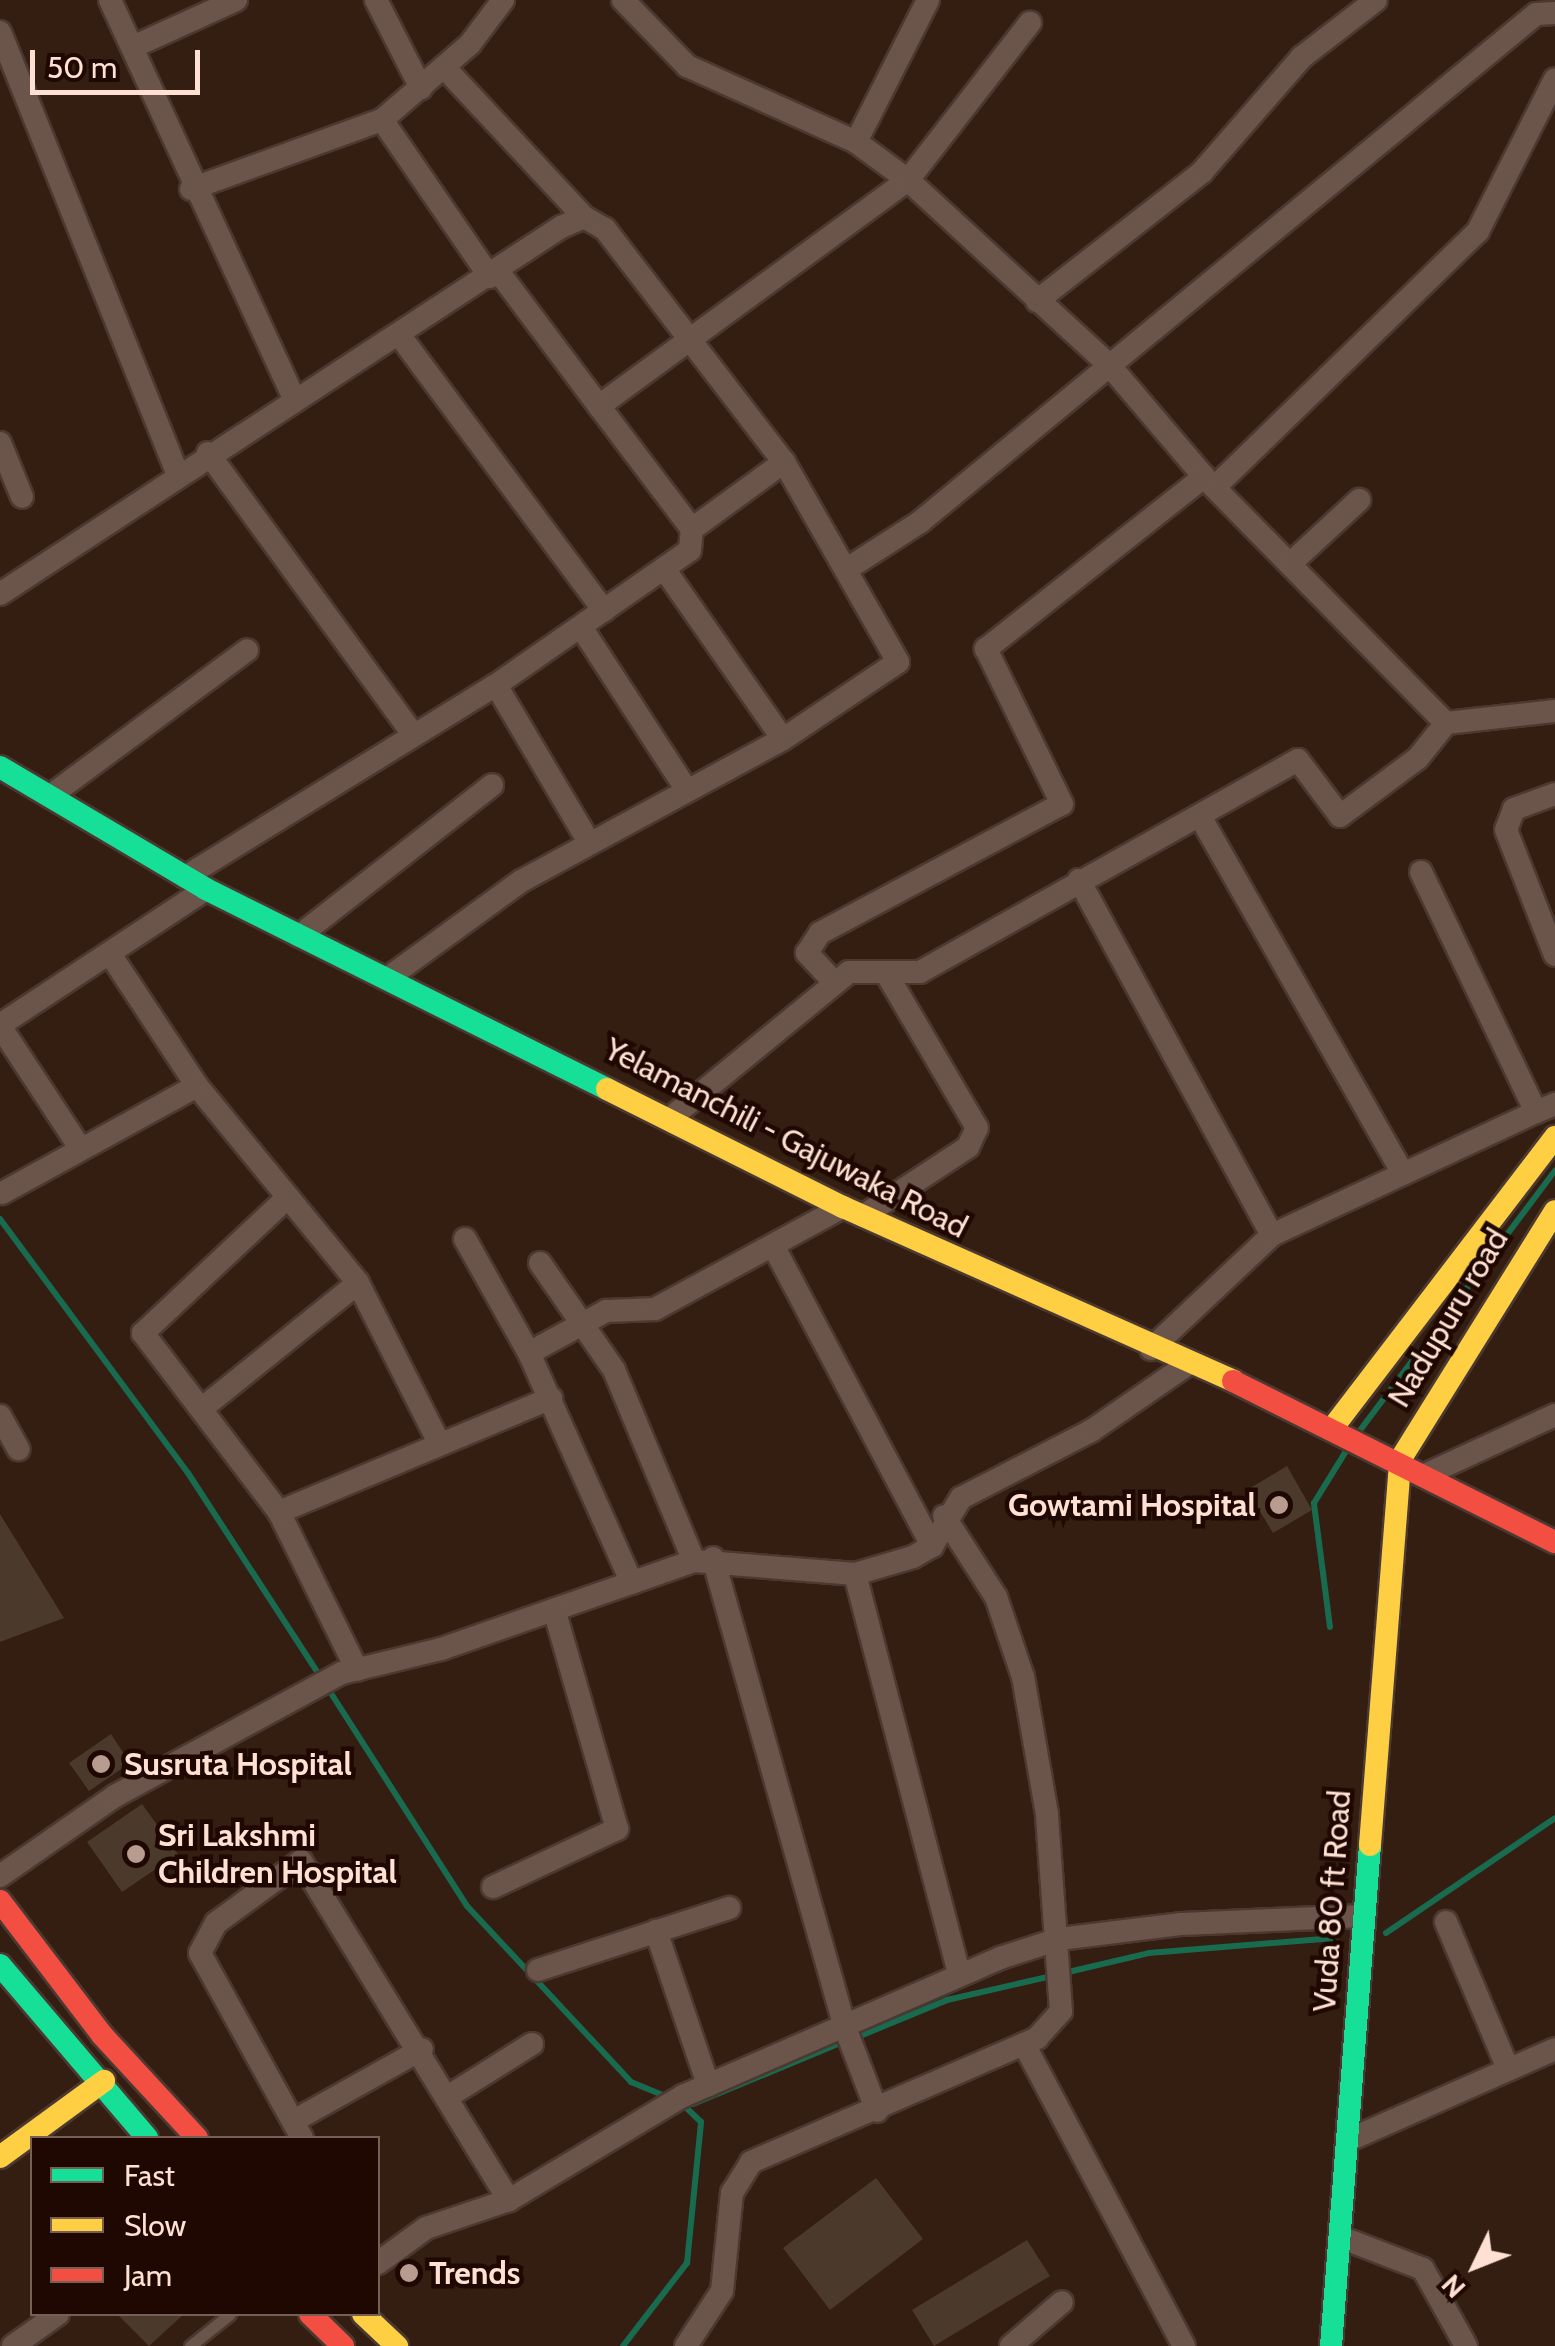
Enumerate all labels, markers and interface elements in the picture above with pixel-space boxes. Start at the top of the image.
scale bar [35,30,205,92]
text: 50 m [47,49,117,86]
street label: Yelamanchili - Gajuwaka Road [598,1030,974,1246]
street label: Nadupuru road [1380,1222,1516,1414]
place label: Gowtami Hospital [1008,1486,1256,1524]
marker: Gowtami Hospital [1266,1492,1292,1518]
place label: Susruta Hospital [124,1745,352,1783]
marker: Susruta Hospital [88,1751,114,1777]
street label: Vuda 80 ft Road [1305,1789,1359,2013]
place label: Sri Lakshmi Children Hospital [158,1817,397,1892]
marker: Sri Lakshmi Children Hospital [123,1841,149,1867]
legend [30,2136,380,2316]
text: Fast [124,2157,175,2194]
text: Slow [124,2207,186,2244]
north arrow [1425,2216,1525,2316]
place label: Trends [429,2254,520,2292]
text: Jam [124,2257,172,2294]
marker: Trends [398,2262,420,2284]
text: N [1434,2268,1472,2305]

